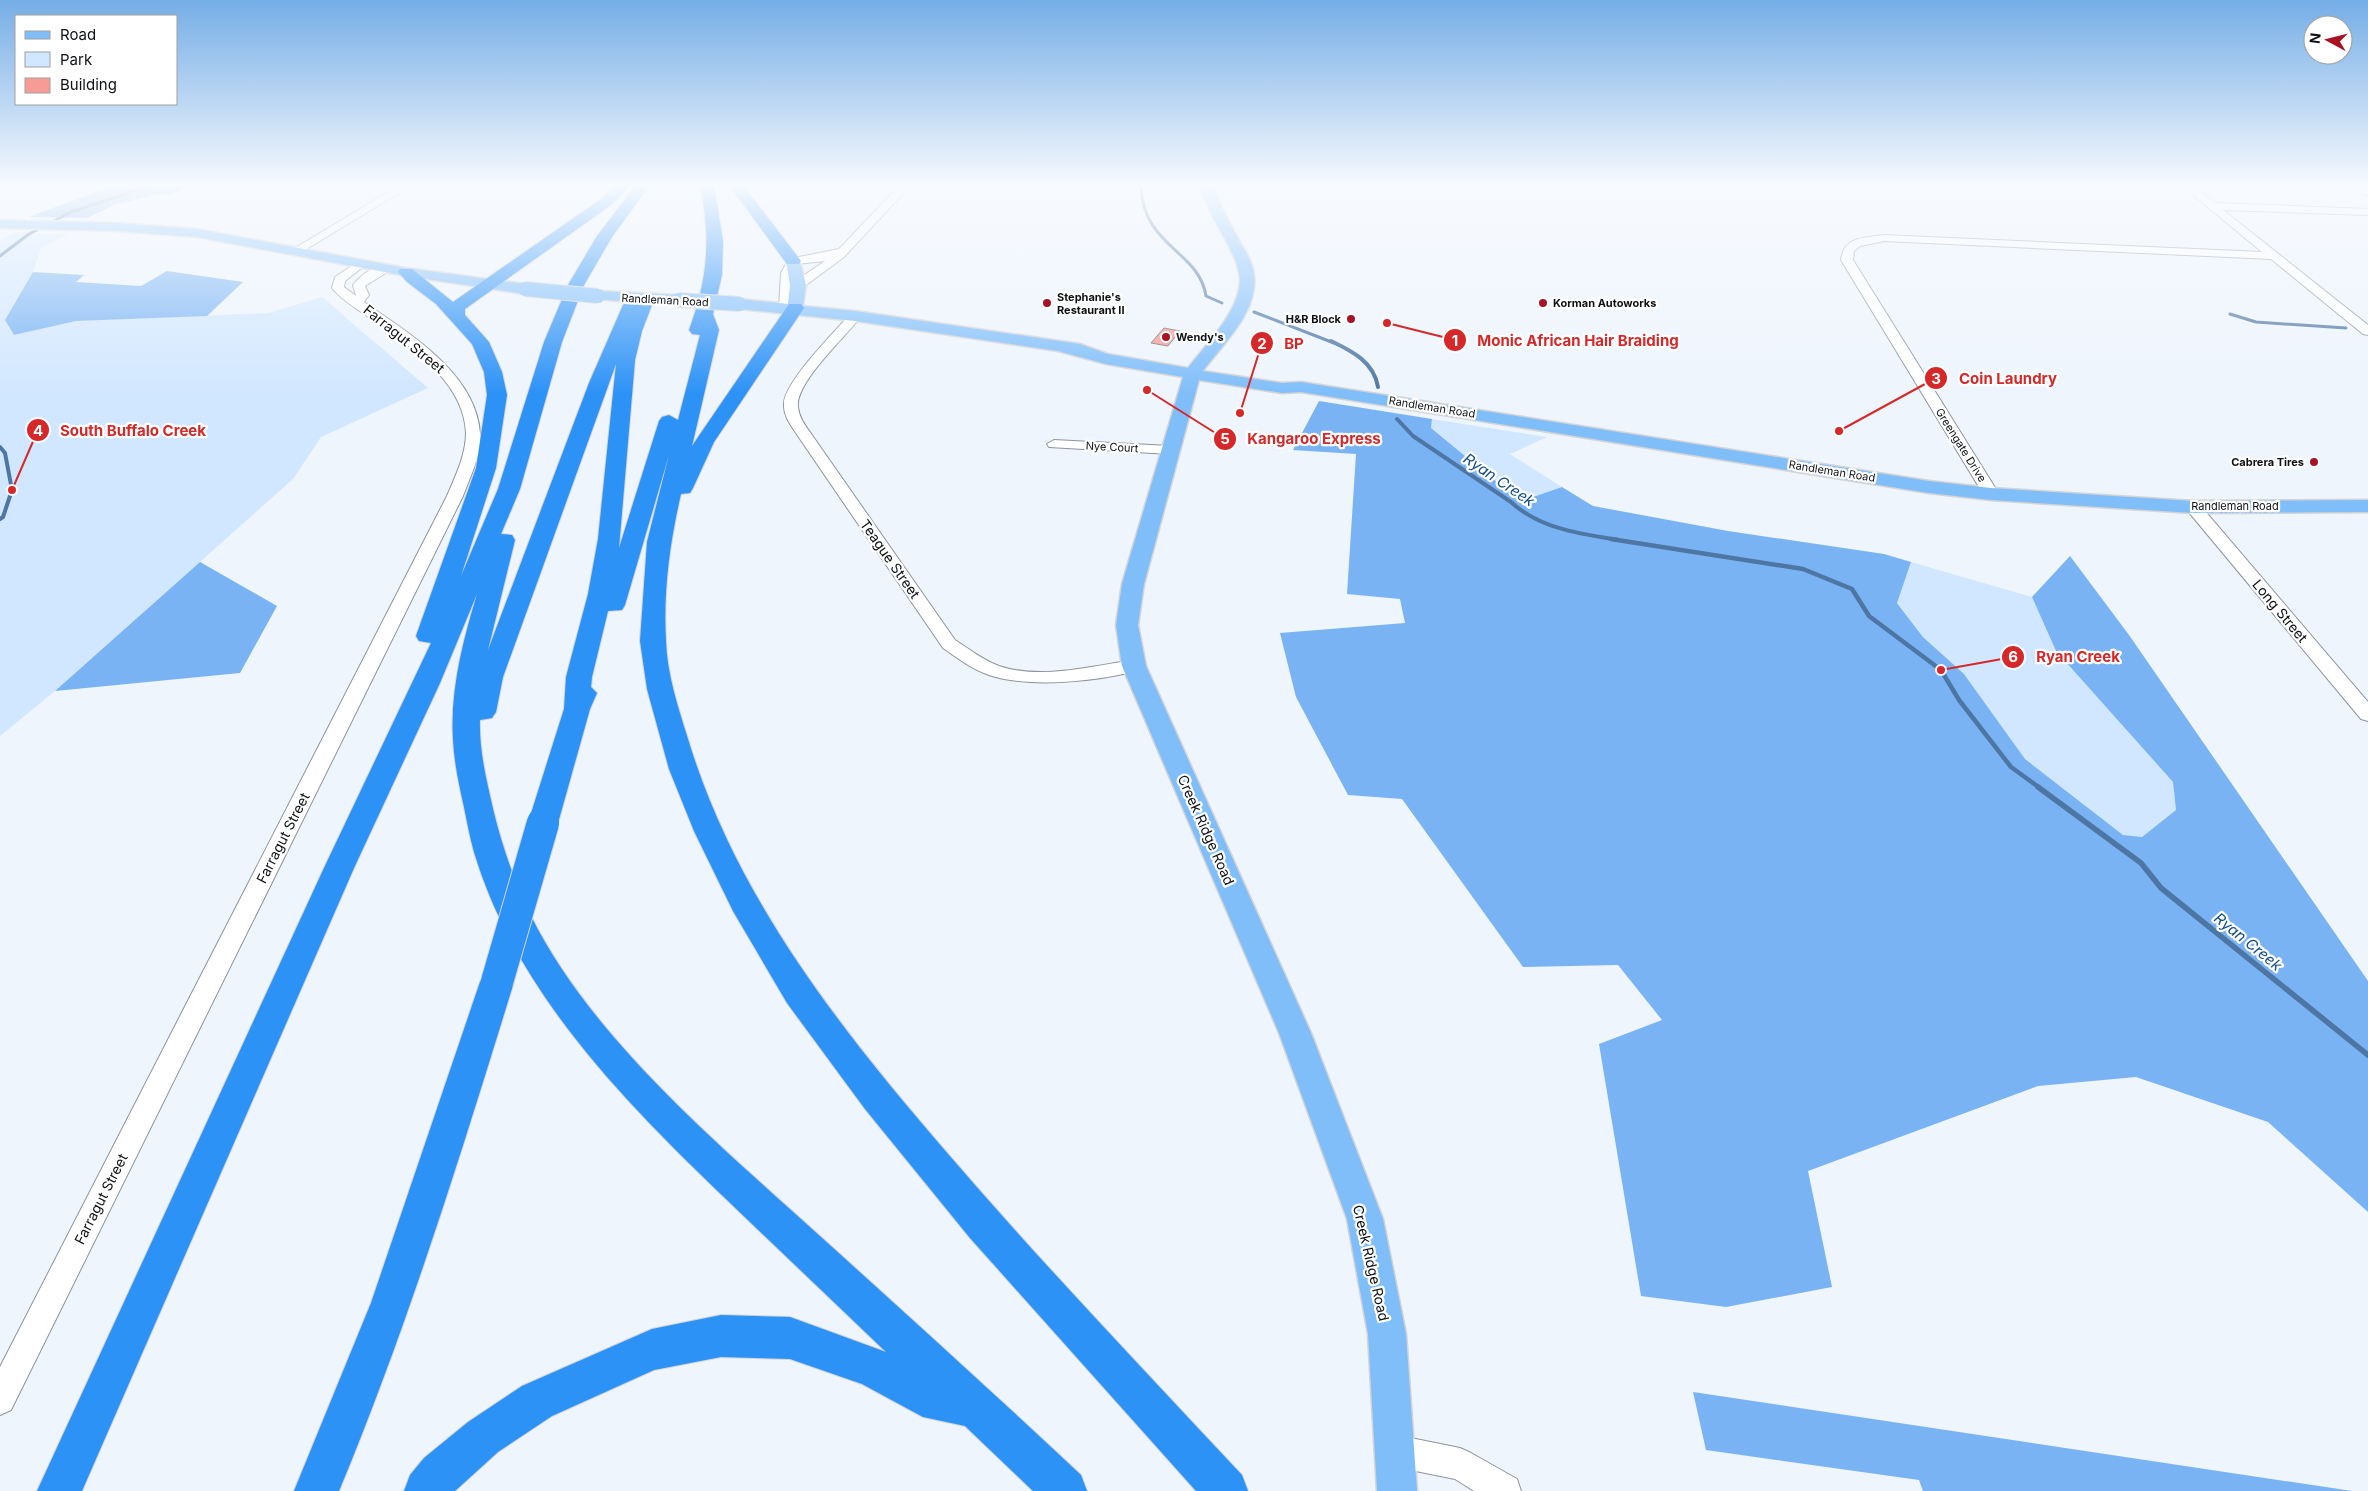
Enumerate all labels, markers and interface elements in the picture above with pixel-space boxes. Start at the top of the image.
legend [15,15,178,105]
north arrow [2303,15,2353,65]
text: Road [60,25,96,44]
text: N [2306,32,2324,45]
text: Park [60,50,93,69]
text: Building [60,75,117,94]
place label: Stephanie's Restaurant II [1057,290,1125,317]
street label: Randleman Road [621,291,709,309]
place label: Korman Autoworks [1553,296,1656,310]
marker: Stephanie's Restaurant II [1041,297,1053,309]
marker: Korman Autoworks [1537,297,1549,309]
street label: Farragut Street [360,301,449,377]
place label: H&R Block [1286,312,1342,326]
marker: H&R Block [1345,313,1357,325]
callout: Monic African Hair Braiding [1442,325,1689,355]
callout: BP [1249,328,1314,358]
place label: Wendy's [1176,330,1224,344]
marker: Wendy's [1160,331,1172,343]
text: 1 [1452,331,1458,350]
text: Monic African Hair Braiding [1477,331,1679,350]
text: 2 [1257,334,1267,353]
text: BP [1284,334,1304,353]
callout: Coin Laundry [1924,363,2067,393]
text: 3 [1931,369,1941,388]
text: Coin Laundry [1959,369,2057,388]
street label: Randleman Road [1388,393,1476,421]
street label: Greengate Drive [1933,405,1989,485]
callout: South Buffalo Creek [25,415,216,445]
text: 4 [33,421,43,440]
text: South Buffalo Creek [60,421,206,440]
callout: Kangaroo Express [1212,424,1391,454]
text: 5 [1220,429,1230,448]
text: Kangaroo Express [1247,429,1381,448]
street label: Nye Court [1085,439,1139,455]
water label: Ryan Creek [1460,449,1539,511]
place label: Cabrera Tires [2231,455,2304,469]
marker: Cabrera Tires [2308,456,2320,468]
street label: Randleman Road [1788,457,1876,485]
street label: Randleman Road [2191,499,2279,513]
street label: Teague Street [857,516,924,602]
street label: Long Street [2249,576,2312,646]
callout: Ryan Creek [2001,642,2130,672]
text: 6 [2008,647,2018,666]
text: Ryan Creek [2036,647,2120,666]
street label: Creek Ridge Road [1175,772,1238,887]
street label: Farragut Street [252,789,313,886]
water label: Ryan Creek [2210,908,2287,975]
street label: Farragut Street [70,1150,131,1247]
street label: Creek Ridge Road [1350,1203,1393,1323]

